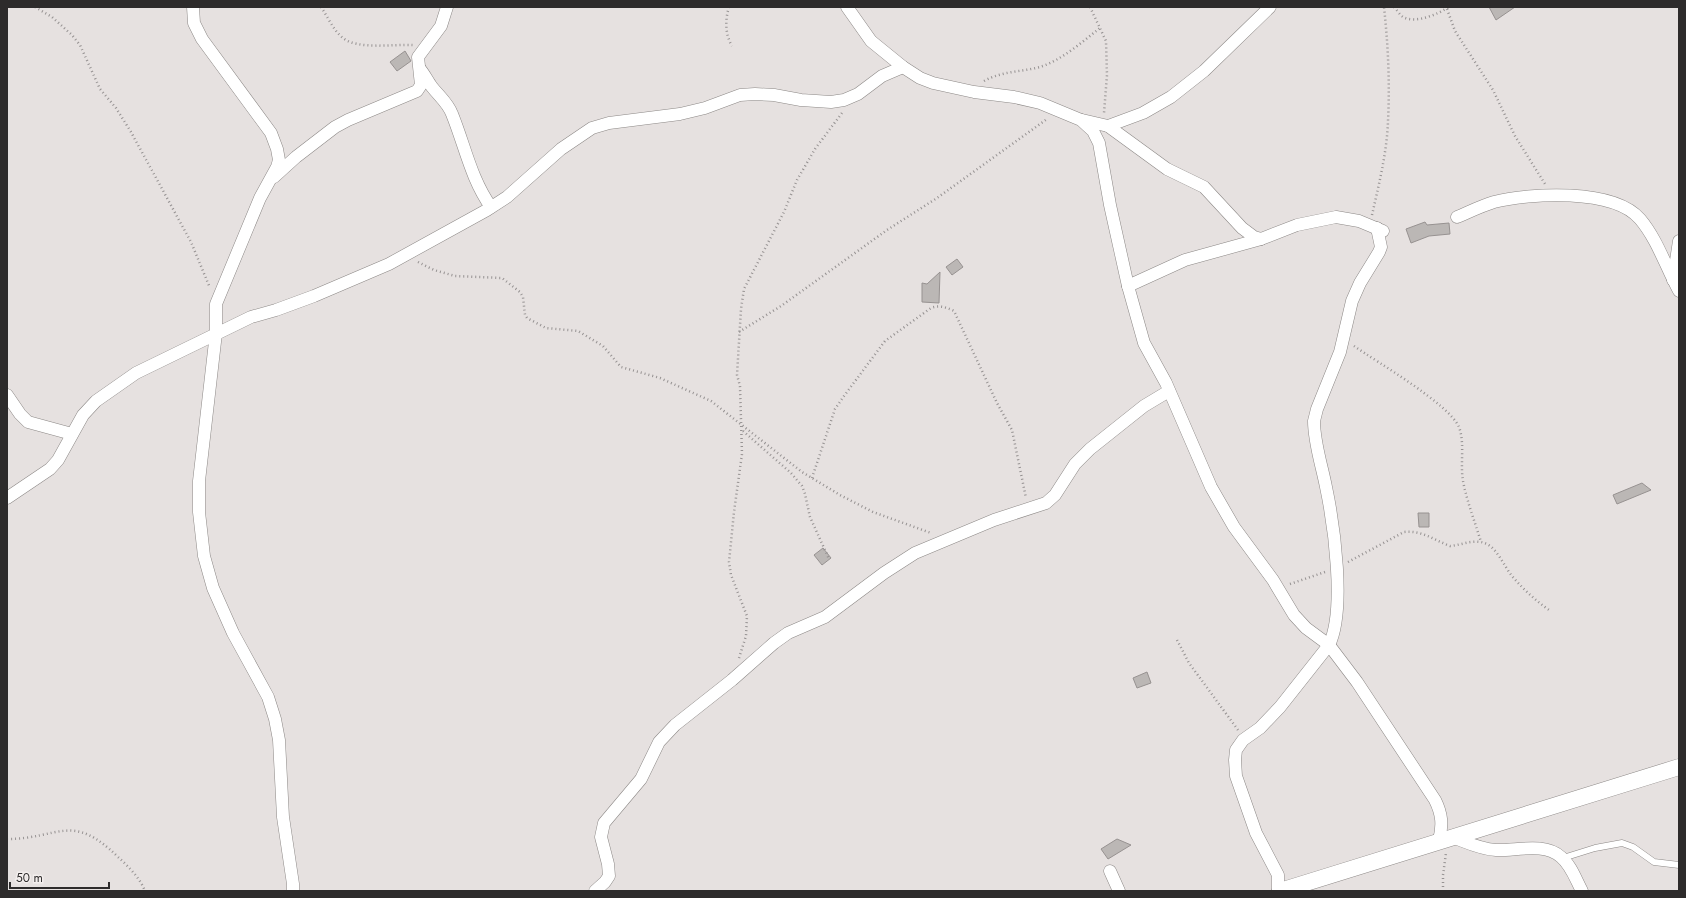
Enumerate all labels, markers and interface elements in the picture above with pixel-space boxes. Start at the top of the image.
scale bar [10,864,109,890]
text: 50 m [16,869,43,887]

